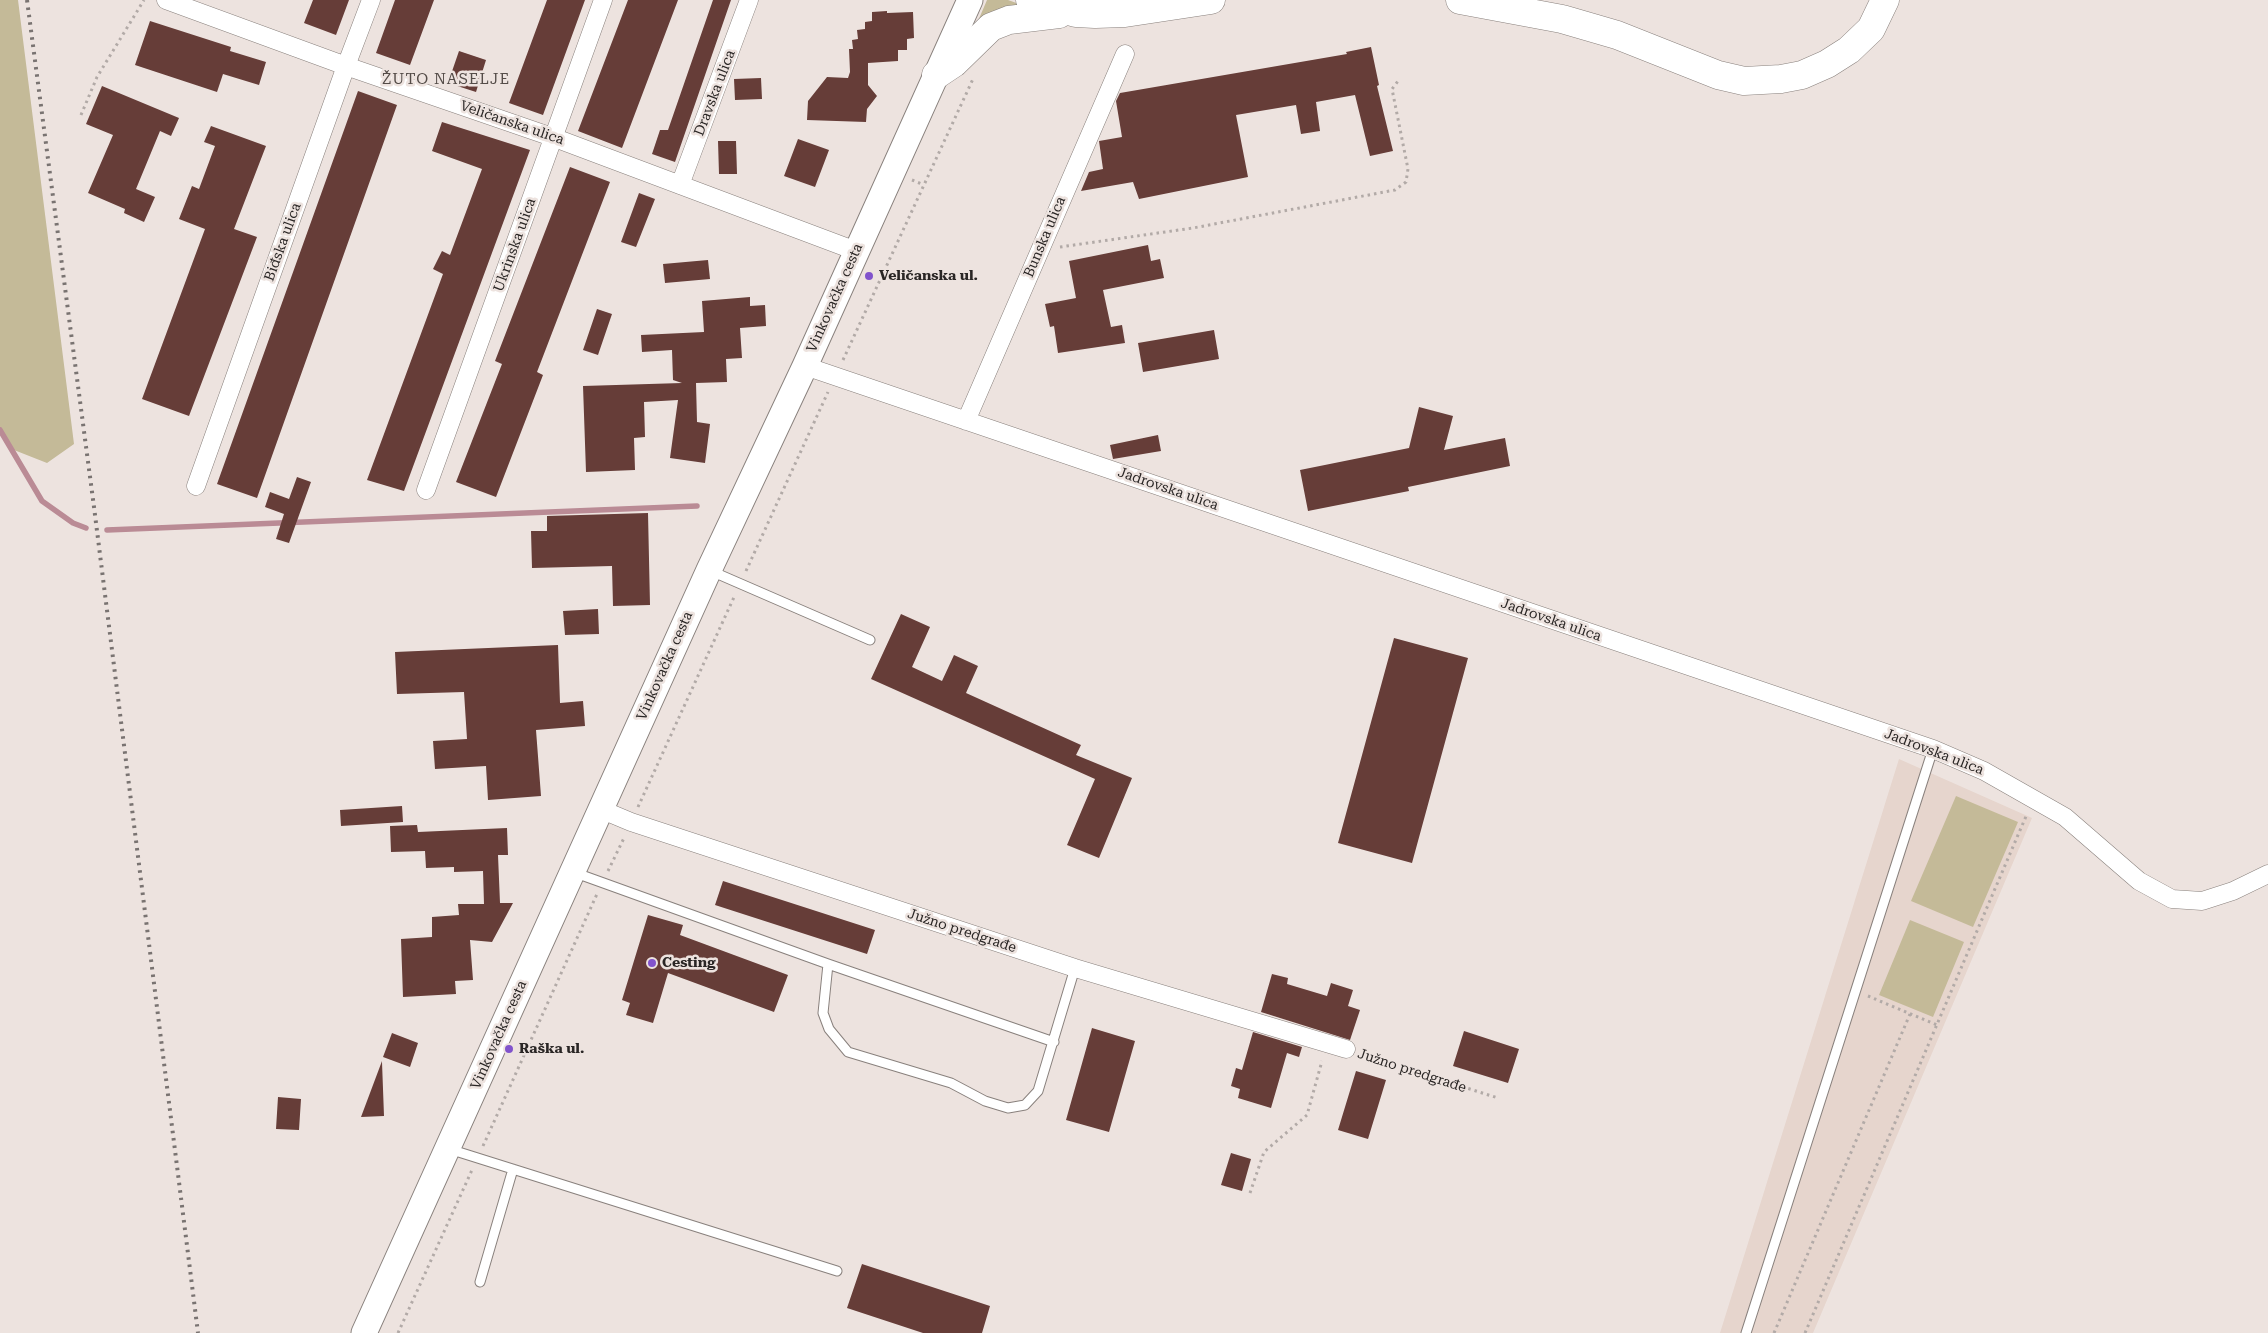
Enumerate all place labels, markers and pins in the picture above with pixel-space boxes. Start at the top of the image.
place label: Veličanska ul. [879,268,978,284]
marker: Veličanska ul. [863,270,875,282]
place label: Cesting [662,955,716,971]
marker: Cesting [646,957,658,969]
place label: Raška ul. [519,1041,584,1057]
marker: Raška ul. [503,1043,515,1055]

